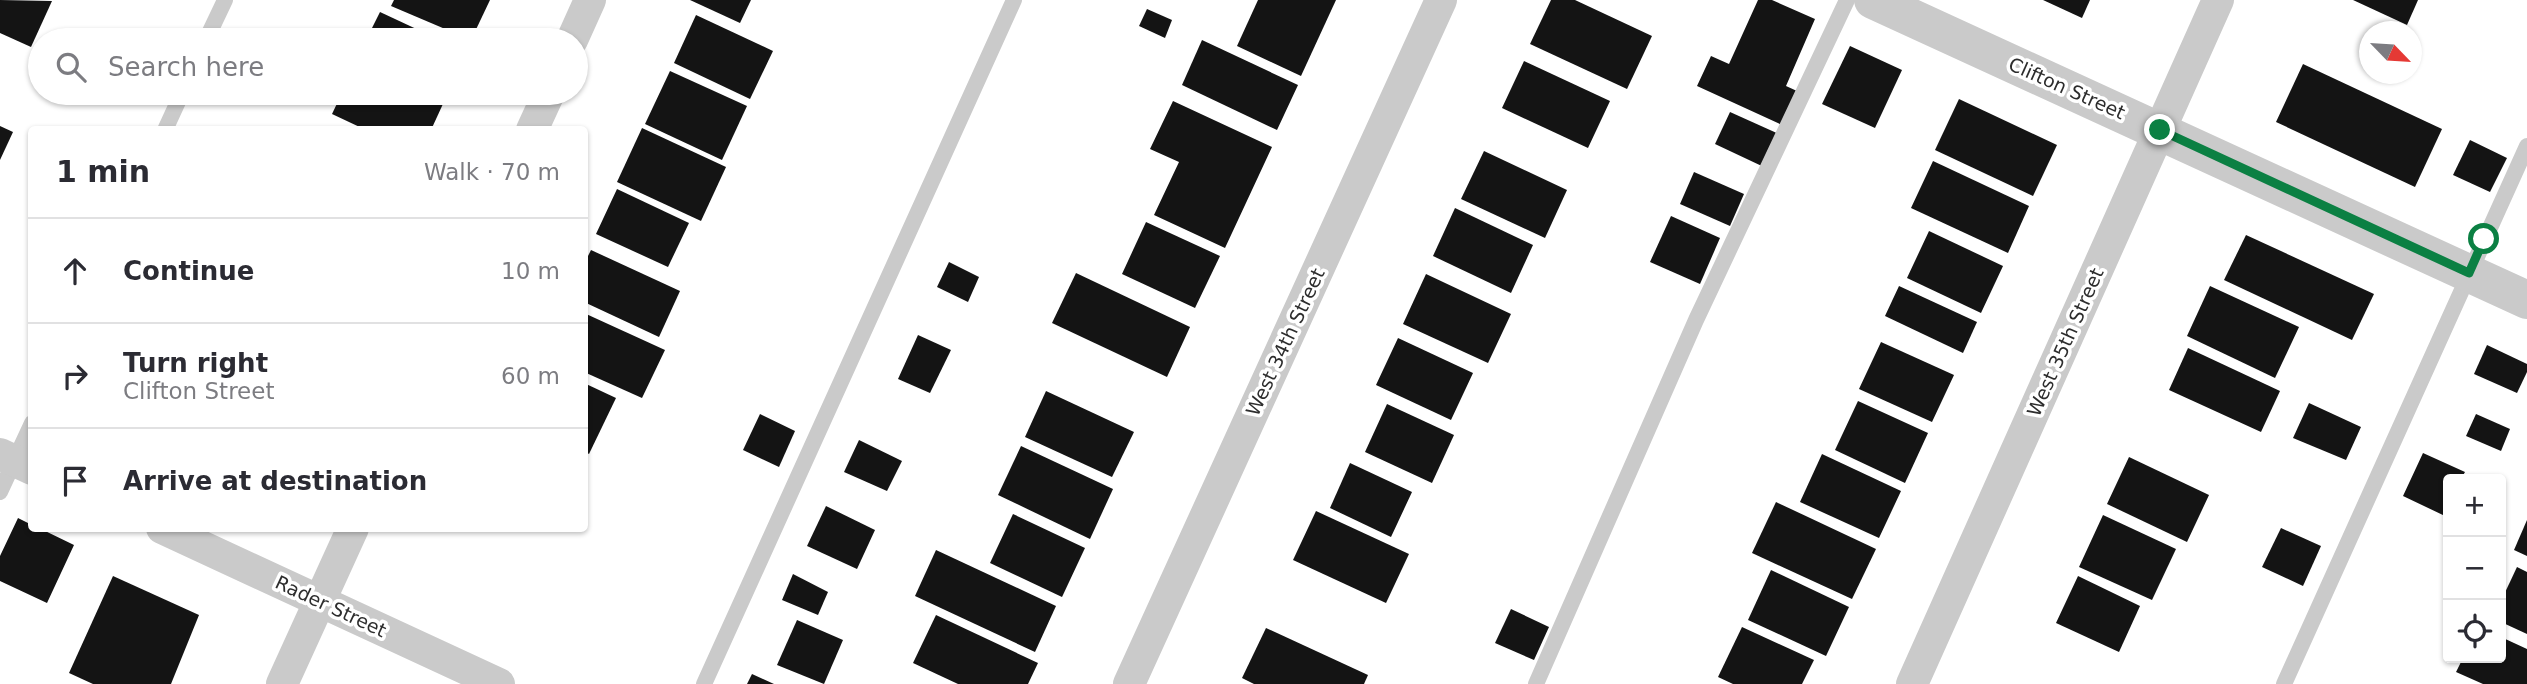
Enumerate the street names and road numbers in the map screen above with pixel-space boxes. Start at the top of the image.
street label: Clifton Street [2005,53,2129,123]
street label: West 35th Street [2022,264,2108,420]
street label: West 34th Street [1241,265,1329,419]
street label: Rader Street [272,571,390,641]

